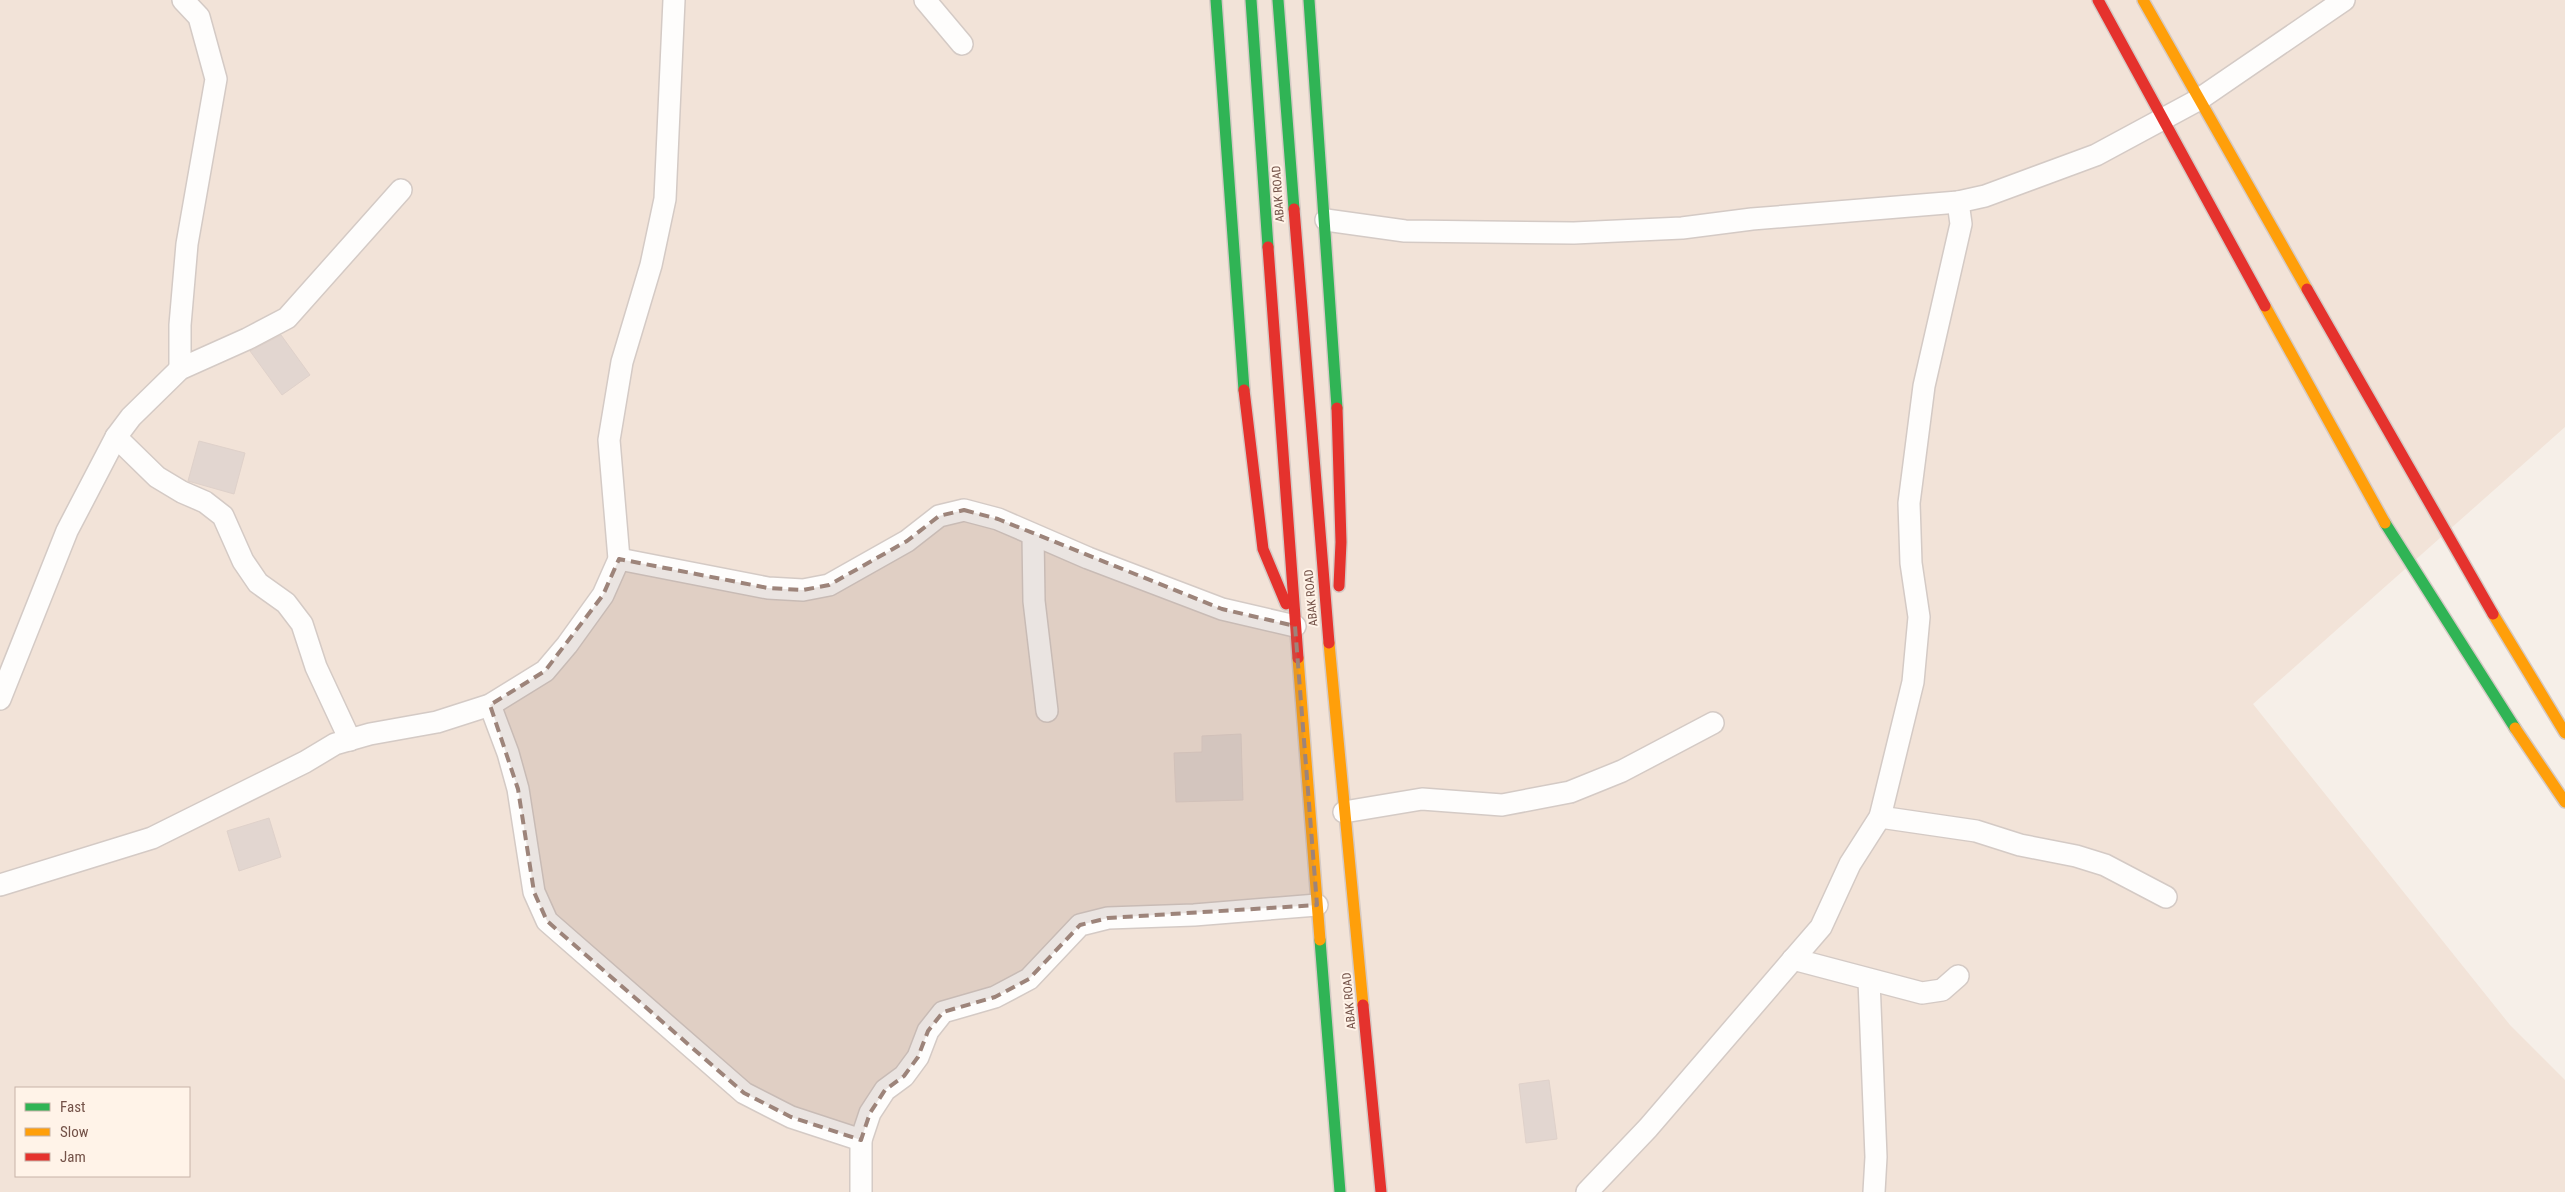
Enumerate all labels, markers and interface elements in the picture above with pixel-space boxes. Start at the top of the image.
street label: ABAK ROAD [1269,165,1287,223]
street label: ABAK ROAD [1302,569,1320,627]
street label: ABAK ROAD [1340,972,1358,1030]
legend [15,1087,190,1177]
text: Fast [60,1098,85,1116]
text: Slow [60,1123,89,1141]
text: Jam [60,1148,86,1166]

